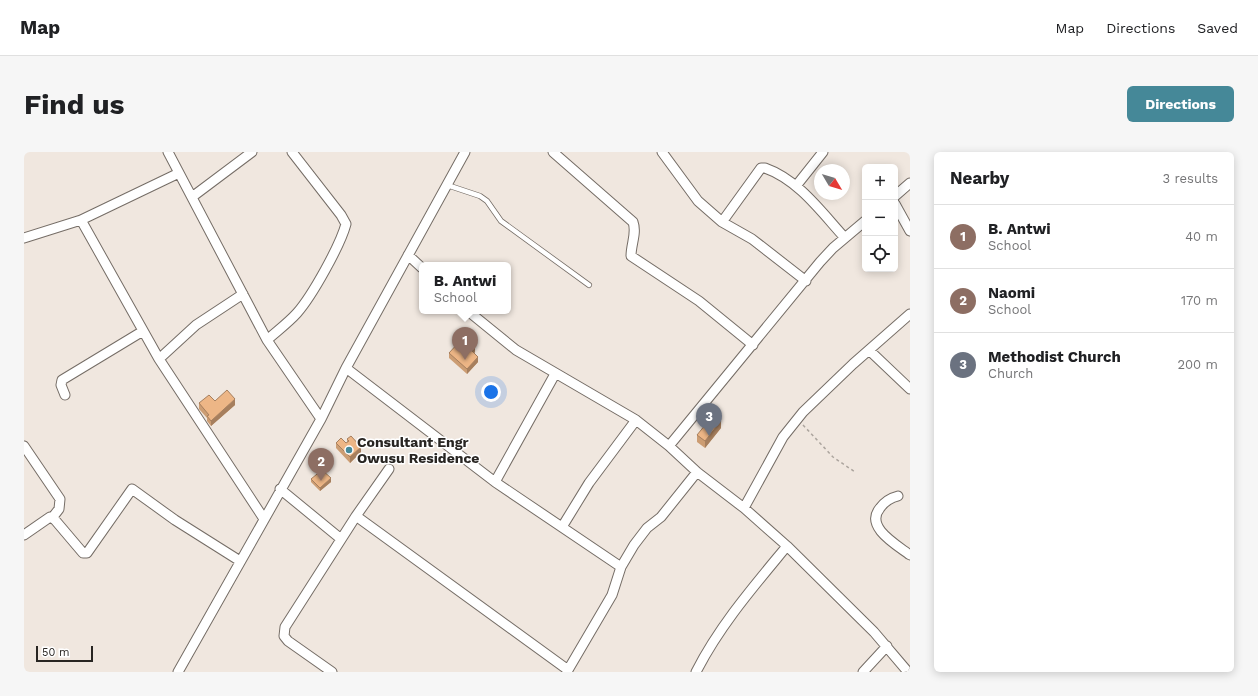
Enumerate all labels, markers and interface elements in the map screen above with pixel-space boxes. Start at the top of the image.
text: Map [20,16,60,39]
text: Map [1056,20,1084,36]
text: Directions [1106,20,1175,36]
text: Saved [1197,20,1238,36]
button: Directions [1127,86,1234,122]
text: Find us [24,88,124,121]
north arrow [814,164,850,200]
map controls [862,164,898,272]
button: + [862,164,898,200]
text: Nearby [950,168,1009,188]
text: 3 results [1163,171,1218,186]
button: − [862,200,898,236]
text: B. Antwi [988,220,1051,238]
text: 1 [960,229,966,244]
text: 40 m [1185,229,1218,244]
button: locate [862,236,898,272]
text: School [988,238,1031,253]
popup [419,262,511,314]
text: B. Antwi [434,272,496,290]
text: Naomi [988,284,1035,302]
text: School [434,290,477,305]
text: 2 [959,293,967,308]
text: 170 m [1181,293,1218,308]
text: School [988,302,1031,317]
pin: 1 [452,327,478,360]
text: Methodist Church [988,348,1121,366]
text: 3 [959,357,967,372]
text: 200 m [1177,357,1218,372]
text: Church [988,366,1033,381]
your location [481,382,501,402]
pin: 3 [696,403,722,436]
place label: Consultant Engr Owusu Residence [357,434,479,466]
marker: Consultant Engr Owusu Residence [344,445,354,455]
pin: 2 [308,448,334,481]
scale bar [36,644,93,663]
text: 50 m [42,646,69,659]

